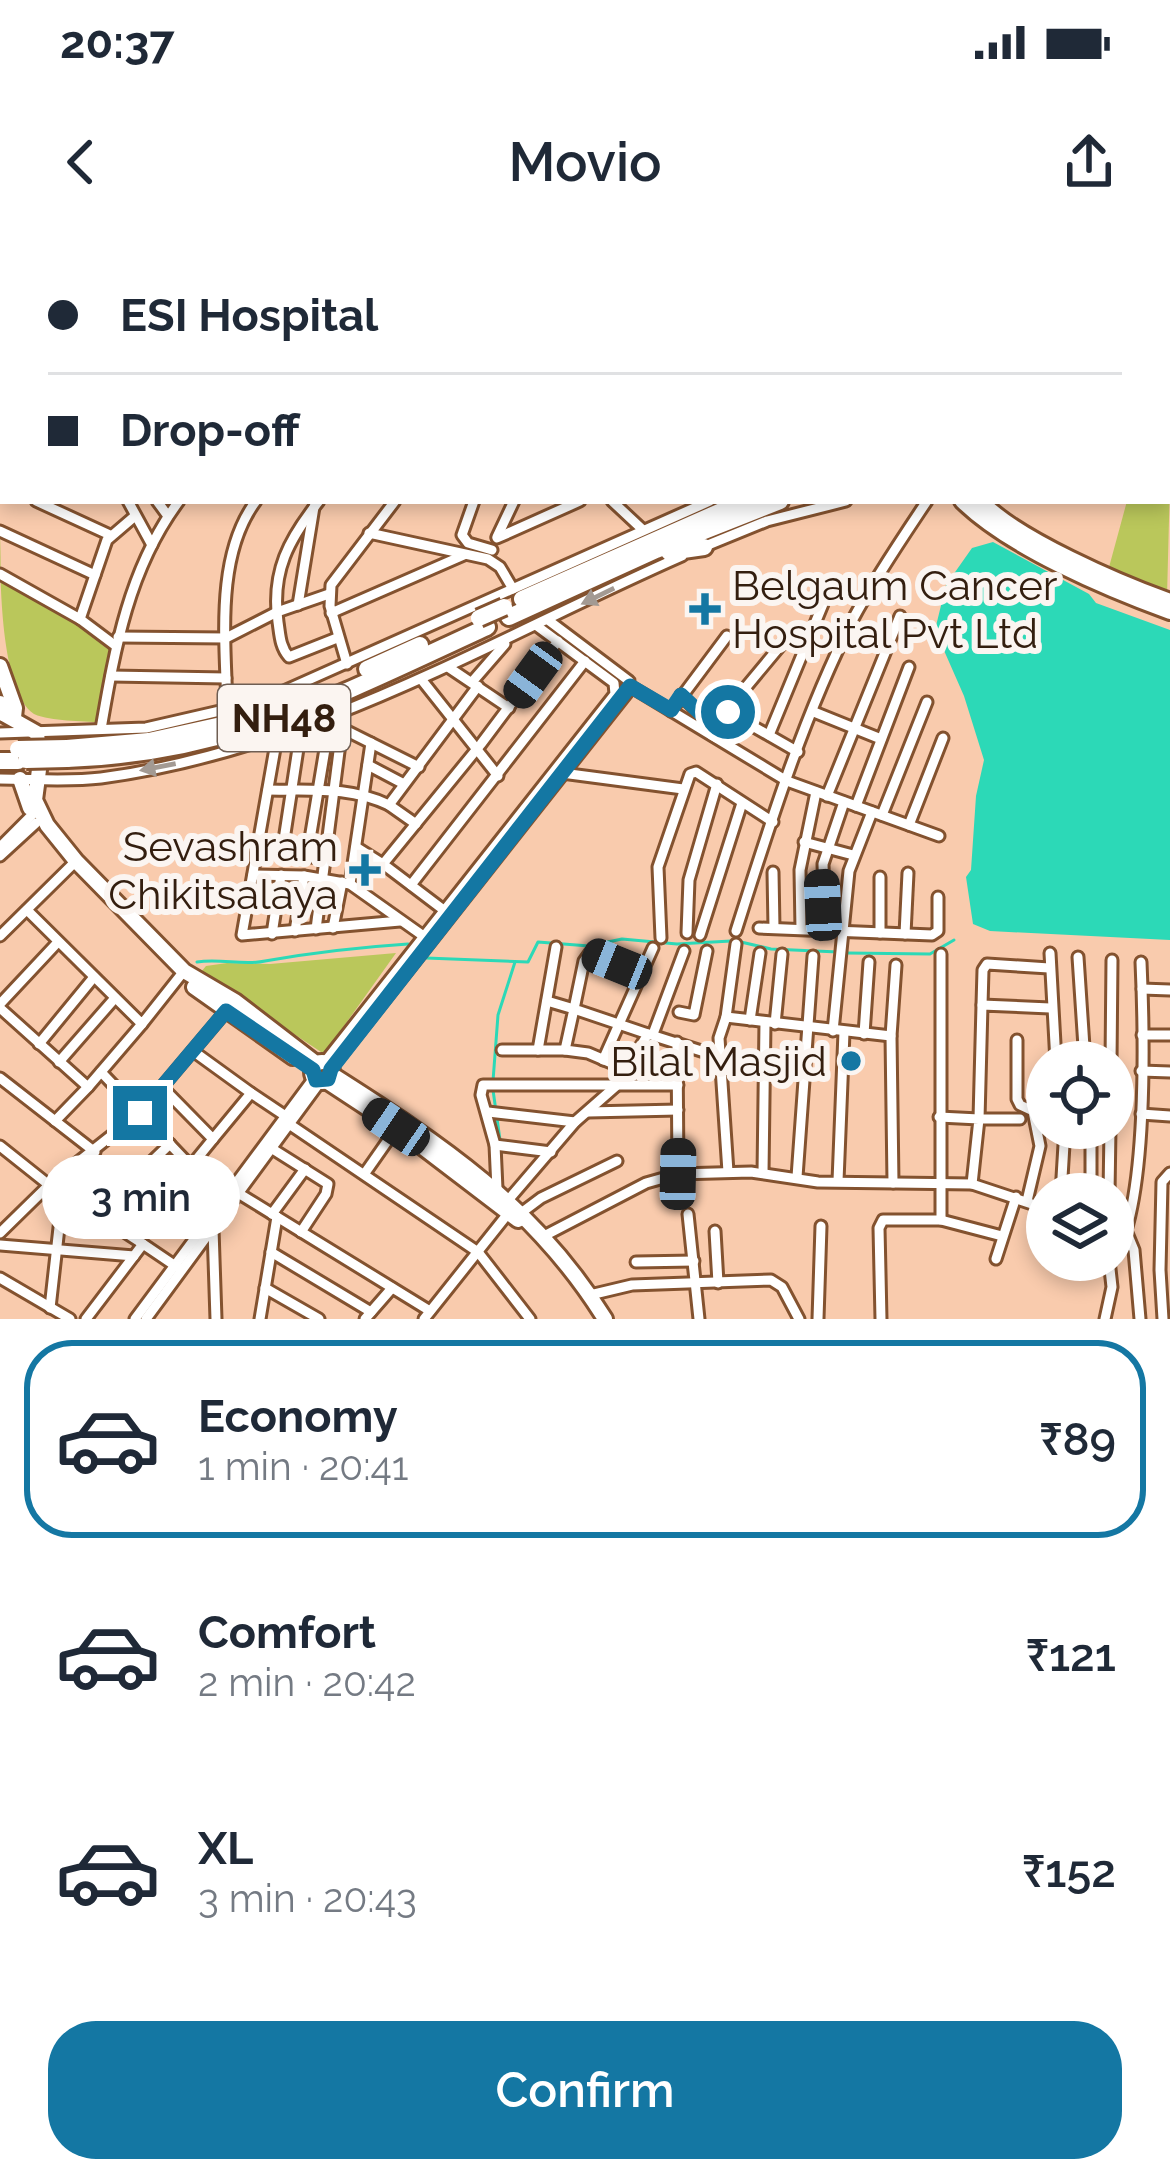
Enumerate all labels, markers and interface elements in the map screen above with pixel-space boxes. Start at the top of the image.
text: 20:37 [60,16,174,69]
icon: back [48,129,114,195]
icon: share [1056,129,1122,195]
text: Movio [509,130,661,194]
text: ESI Hospital [120,289,378,342]
text: Drop-off [120,404,300,457]
place label: Belgaum Cancer Hospital Pvt Ltd [732,561,1058,658]
one-way arrow [580,586,615,606]
marker: Belgaum Cancer Hospital Pvt Ltd [689,593,721,625]
car [497,635,569,715]
road number: NH48 [218,685,350,751]
route start [701,685,755,739]
one-way arrow [139,758,176,777]
place label: Sevashram Chikitsalaya [108,822,338,919]
marker: Sevashram Chikitsalaya [349,854,381,886]
car [803,868,843,942]
car [577,934,657,994]
place label: Bilal Masjid [610,1037,827,1086]
map controls [1026,1041,1134,1281]
button: locate [1026,1041,1134,1149]
marker: Bilal Masjid [838,1048,864,1074]
route end [113,1086,167,1140]
car [356,1092,436,1162]
car [659,1138,697,1210]
callout: 3 min [41,1155,239,1239]
button: layers [1026,1173,1134,1281]
text: 3 min [91,1174,191,1220]
icon: car [54,1385,162,1493]
text: Economy [198,1390,398,1443]
text: ₹89 [1039,1413,1116,1466]
text: 1 min · 20:41 [198,1443,408,1489]
icon: car [54,1601,162,1709]
text: Comfort [198,1606,376,1659]
text: ₹121 [1026,1629,1116,1682]
text: 2 min · 20:42 [198,1659,416,1705]
icon: car [54,1817,162,1925]
text: XL [198,1822,253,1875]
text: ₹152 [1022,1845,1116,1898]
text: 3 min · 20:43 [198,1875,417,1921]
button: Confirm [48,2021,1122,2159]

